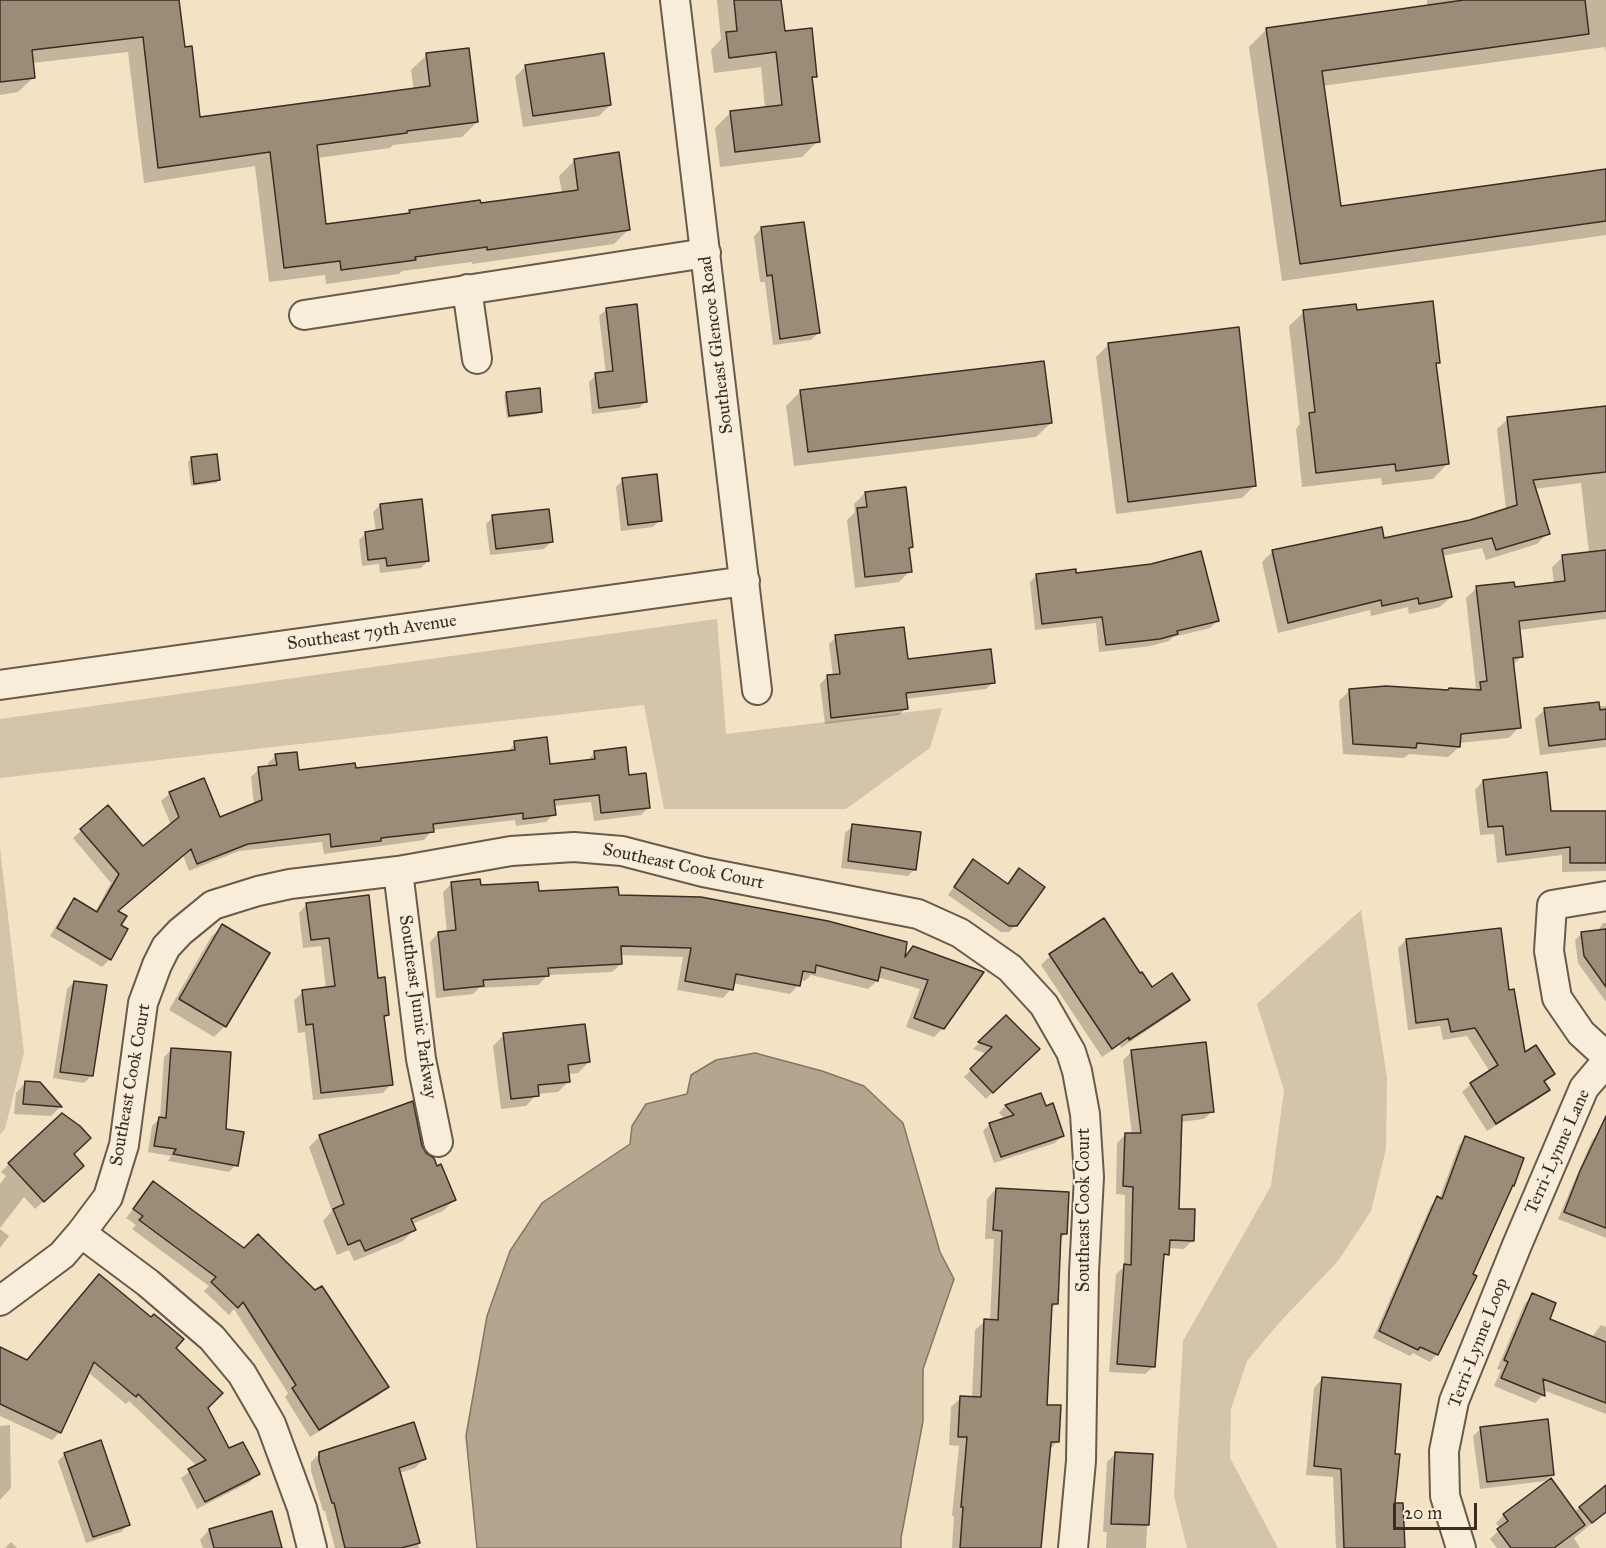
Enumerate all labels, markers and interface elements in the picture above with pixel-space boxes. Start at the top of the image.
street label: Southeast Glencoe Road [695,255,739,435]
street label: Southeast 79th Avenue [286,610,458,656]
street label: Southeast Cook Court [600,839,766,895]
street label: Southeast Jumic Parkway [393,914,441,1100]
street label: Southeast Cook Court [106,1002,156,1168]
street label: Terri-Lynne Lane [1521,1086,1595,1218]
street label: Southeast Cook Court [1074,1128,1096,1292]
street label: Terri-Lynne Loop [1444,1275,1514,1411]
scale bar [1396,1491,1480,1529]
text: 20 m [1404,1502,1442,1524]

